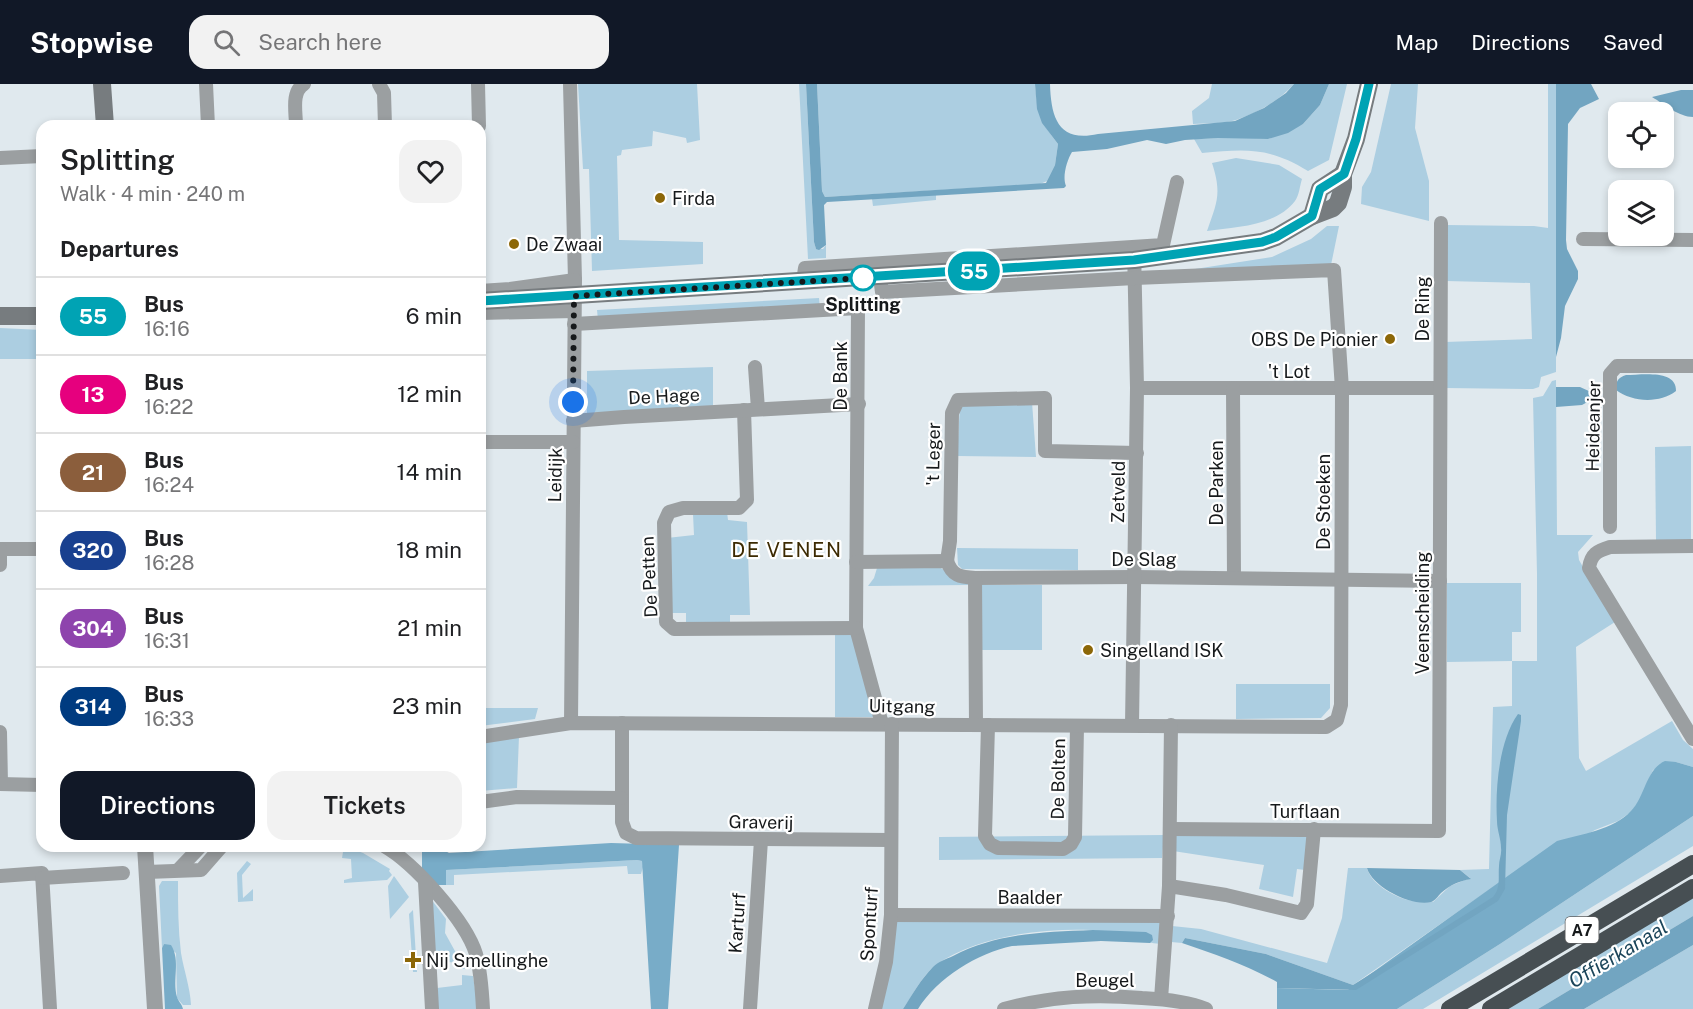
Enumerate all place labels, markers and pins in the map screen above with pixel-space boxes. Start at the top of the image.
place label: Firda [672,188,715,209]
marker: Firda [653,191,667,205]
place label: De Zwaai [526,234,602,255]
marker: De Zwaai [507,237,521,251]
marker: Splitting [850,265,876,291]
place label: Splitting [825,294,901,315]
place label: OBS De Pionier [1251,329,1378,350]
marker: OBS De Pionier [1383,332,1397,346]
place label: Singelland ISK [1100,640,1224,661]
marker: Singelland ISK [1081,643,1095,657]
place label: Nij Smellinghe [426,950,548,971]
marker: Nij Smellinghe [404,951,422,969]

